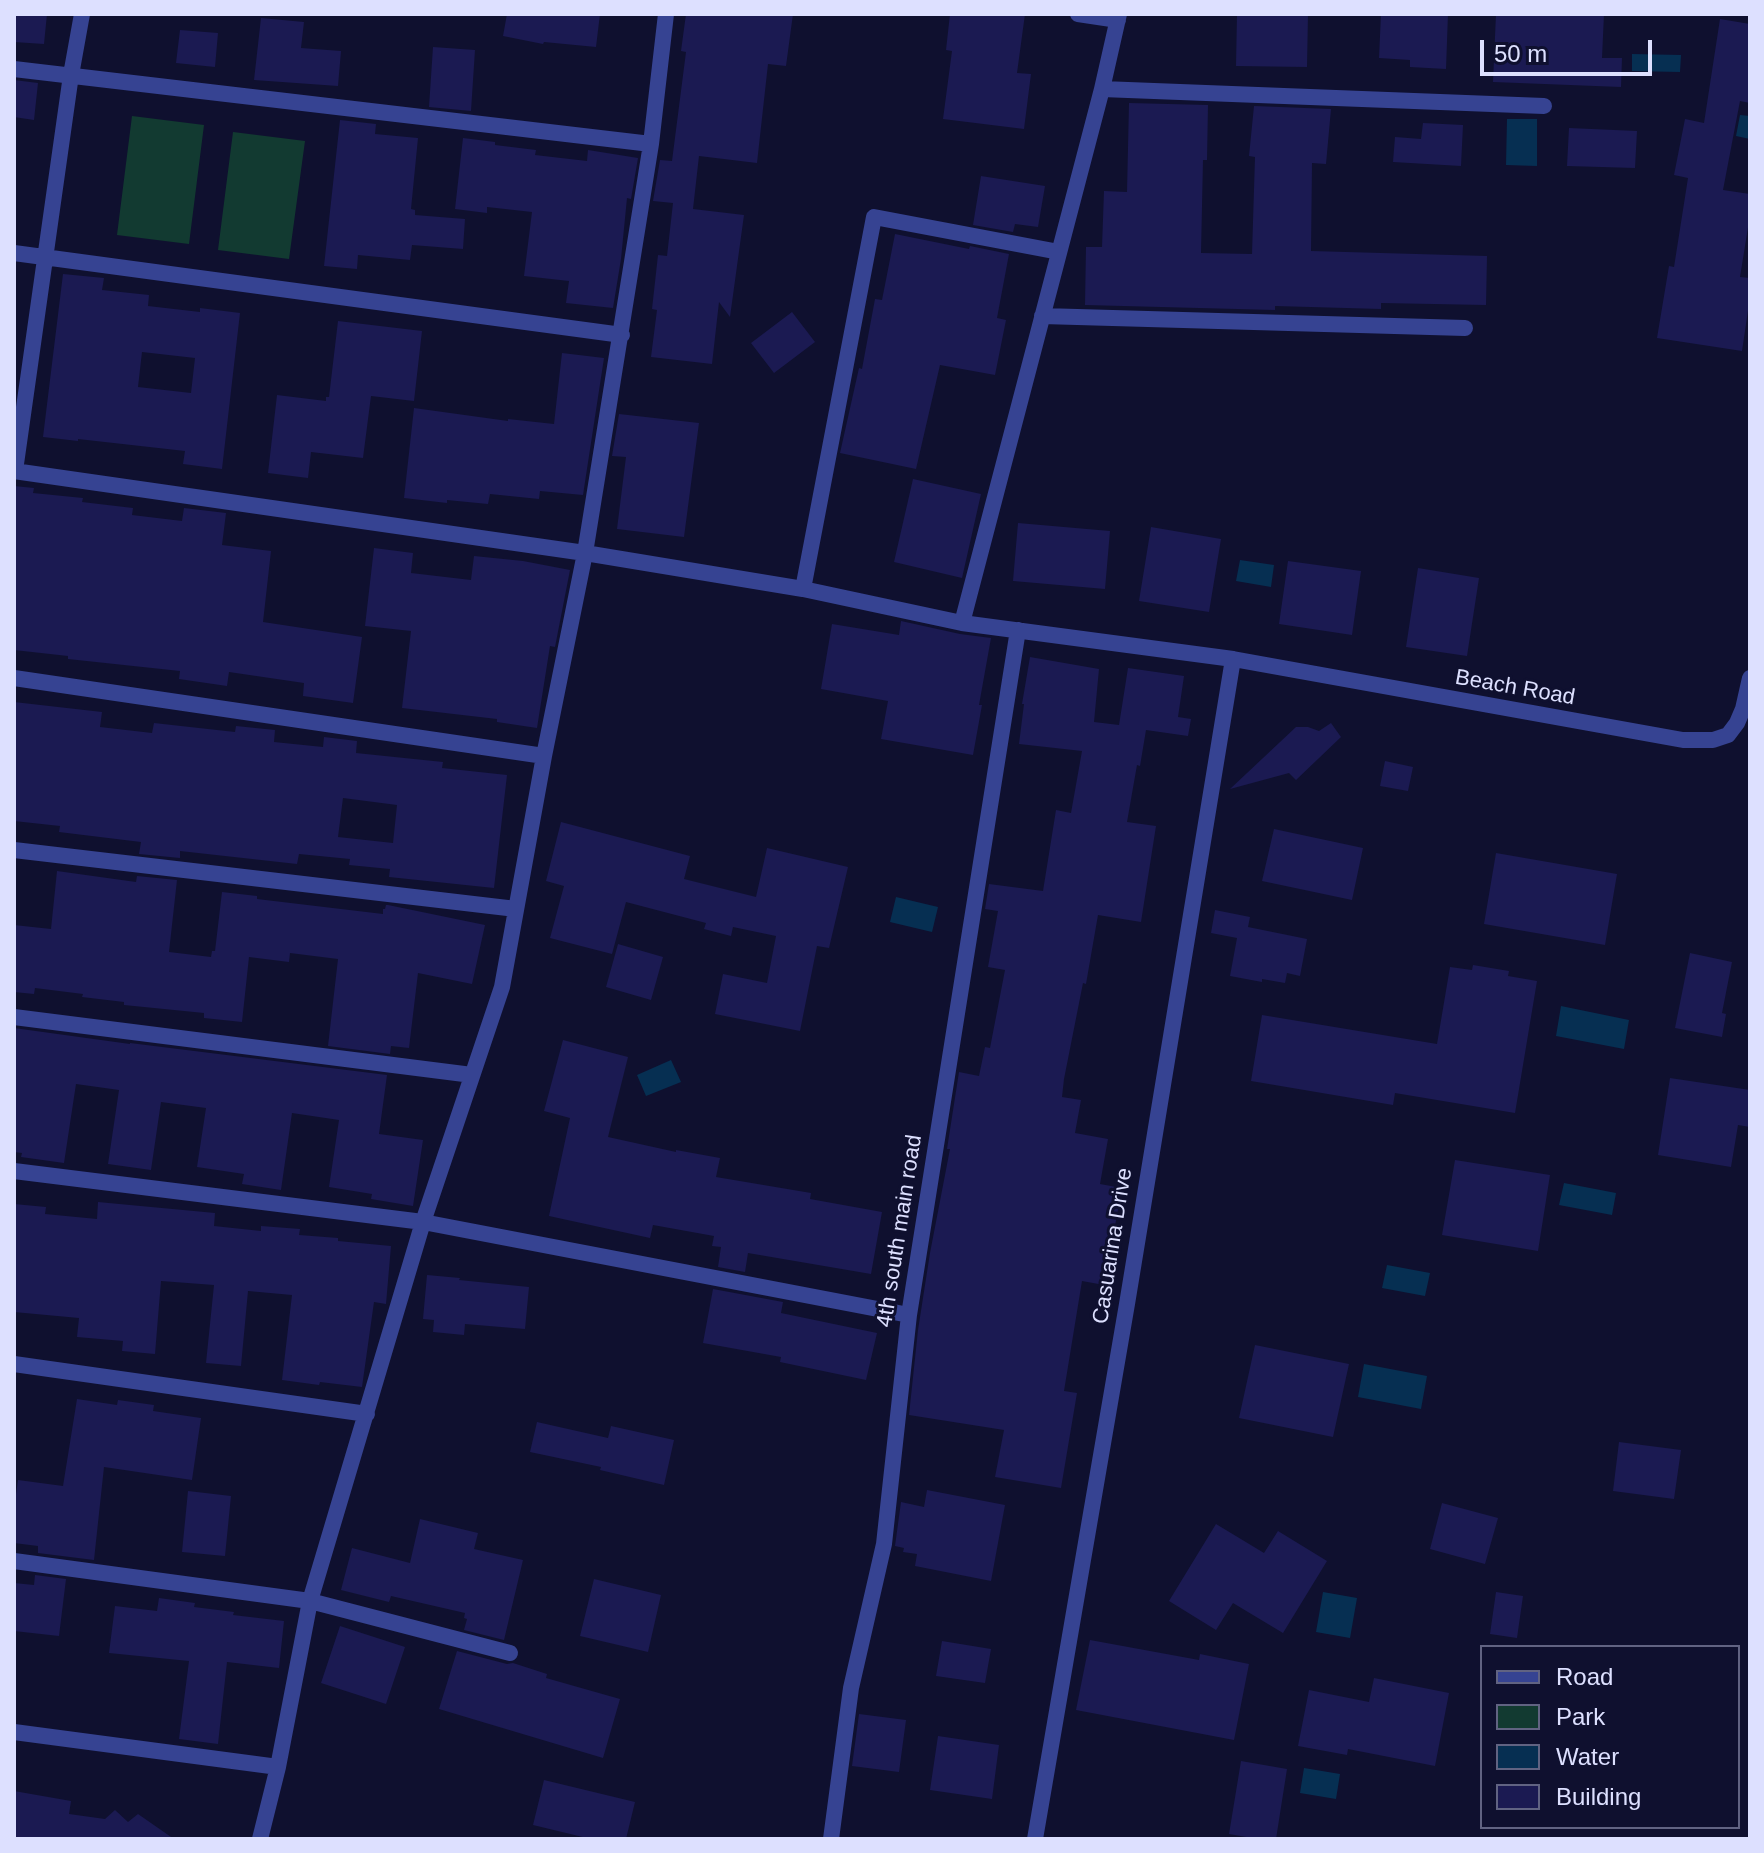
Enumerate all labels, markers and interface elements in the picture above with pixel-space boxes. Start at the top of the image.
scale bar [1484,24,1656,74]
text: 50 m [1494,40,1547,67]
street label: Beach Road [1453,664,1577,712]
street label: 4th south main road [872,1133,928,1329]
street label: Casuarina Drive [1088,1166,1138,1326]
legend [1480,1645,1740,1829]
text: Road [1556,1663,1613,1690]
text: Park [1556,1703,1605,1730]
text: Water [1556,1743,1619,1770]
text: Building [1556,1783,1641,1810]

